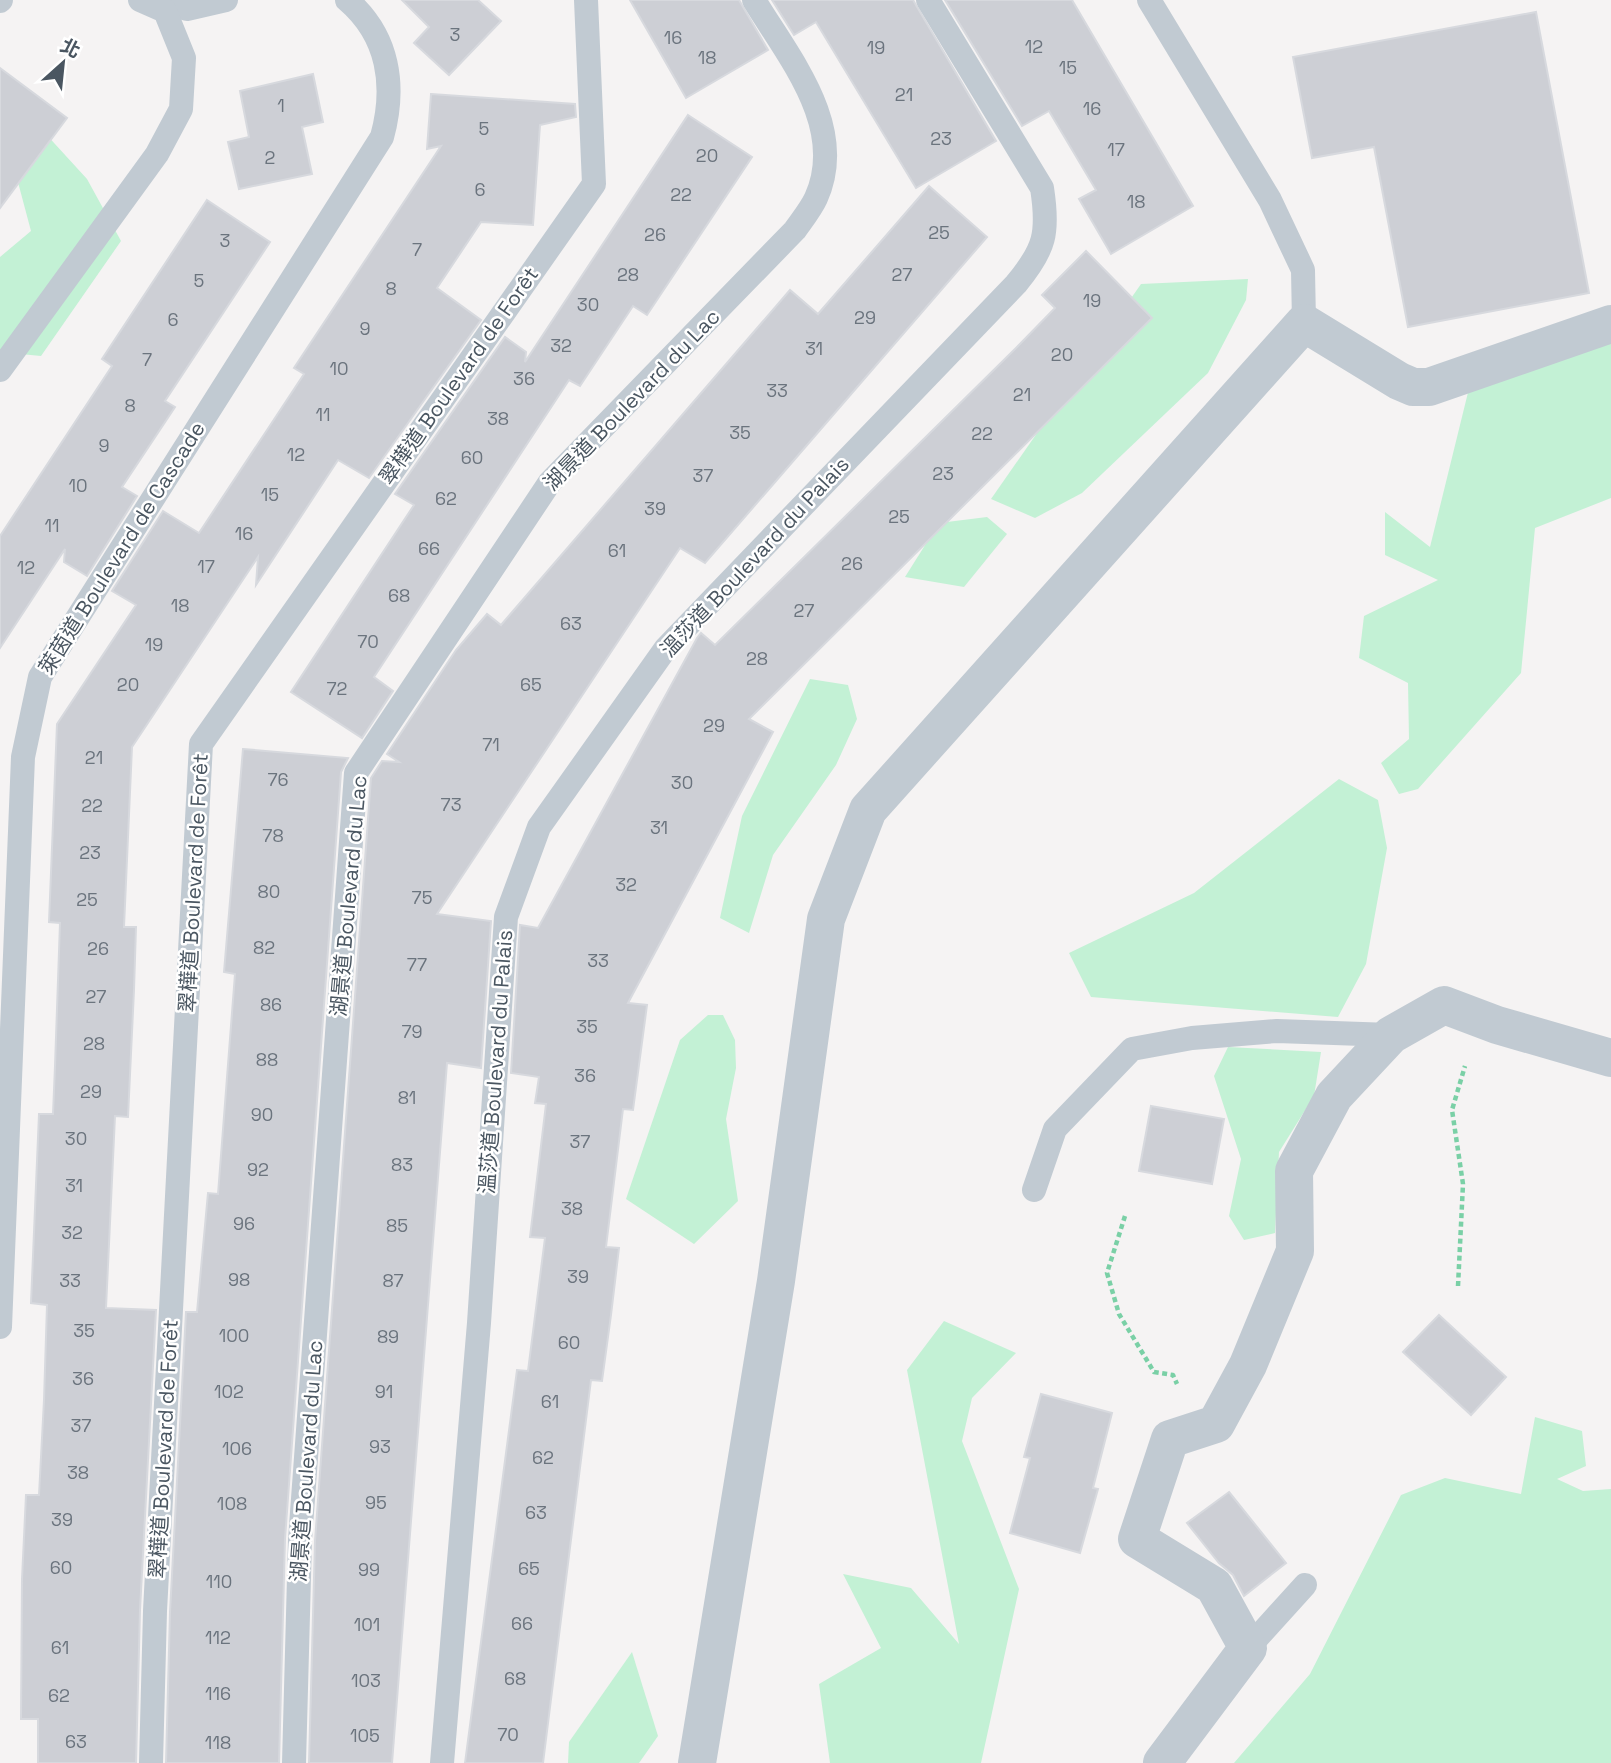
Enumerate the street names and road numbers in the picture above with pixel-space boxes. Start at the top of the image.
street label: 翠樺道 Boulevard de Forêt [373,262,544,490]
street label: 湖景道 Boulevard du Lac [538,303,726,496]
street label: 萊茵道 Boulevard de Cascade [32,416,211,679]
street label: 溫莎道 Boulevard du Palais [655,451,855,663]
street label: 翠樺道 Boulevard de Forêt [173,753,214,1013]
street label: 湖景道 Boulevard du Lac [324,774,373,1018]
street label: 溫莎道 Boulevard du Palais [473,929,518,1195]
street label: 翠樺道 Boulevard de Forêt [143,1319,184,1579]
street label: 湖景道 Boulevard du Lac [285,1339,328,1583]

